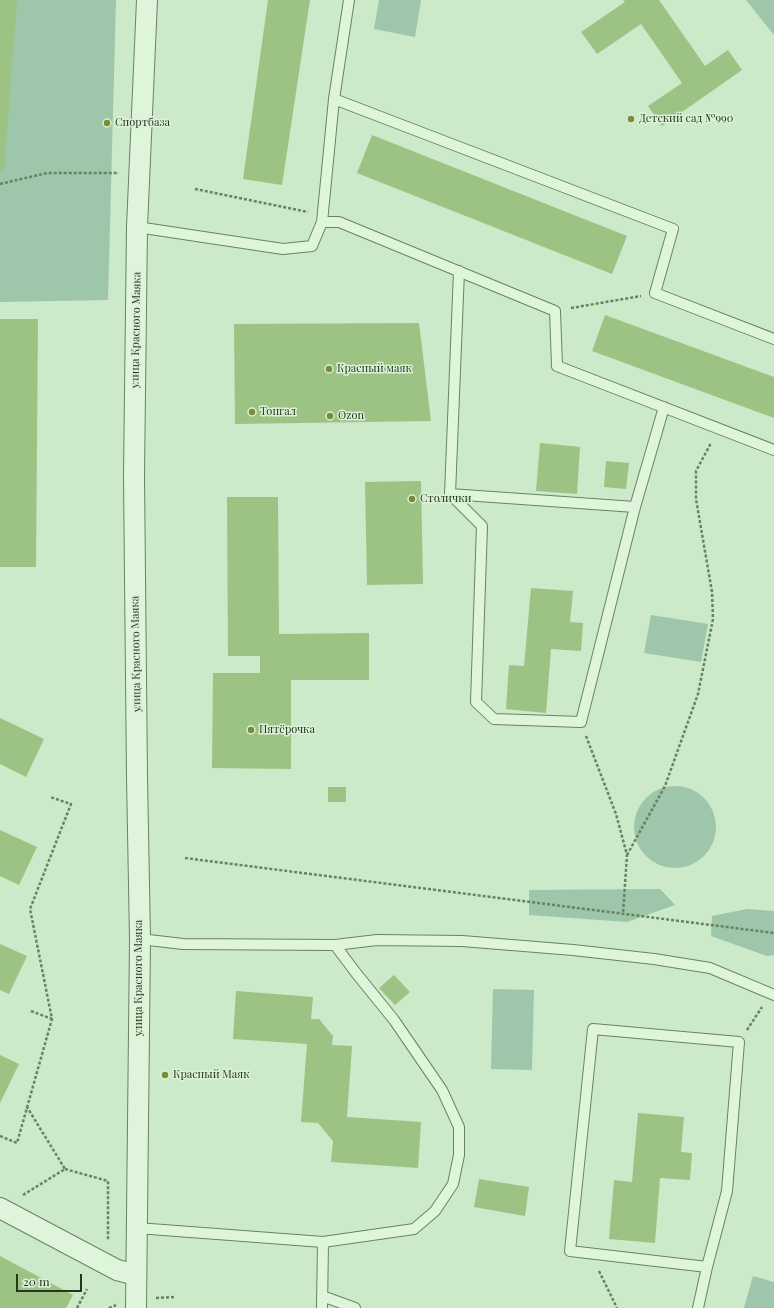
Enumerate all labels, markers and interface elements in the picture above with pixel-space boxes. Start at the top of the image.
place label: Детский сад №990 [639,112,733,126]
marker: Детский сад №990 [626,114,636,124]
place label: Спортбаза [115,116,170,130]
marker: Спортбаза [102,118,112,128]
street label: улица Красного Маяка [128,272,144,388]
place label: Красный маяк [337,362,412,376]
marker: Красный маяк [324,364,334,374]
place label: Тонгал [260,405,296,419]
marker: Тонгал [247,407,257,417]
place label: Ozon [338,409,364,423]
marker: Ozon [325,411,335,421]
place label: Столички [420,492,471,506]
marker: Столички [407,494,417,504]
street label: улица Красного Маяка [128,596,144,712]
place label: Пятёрочка [259,723,315,737]
marker: Пятёрочка [246,725,256,735]
street label: улица Красного Маяка [132,920,146,1036]
place label: Красный Маяк [173,1068,249,1082]
marker: Красный Маяк [160,1070,170,1080]
scale bar [18,1266,84,1292]
text: 20 m [23,1273,50,1289]

